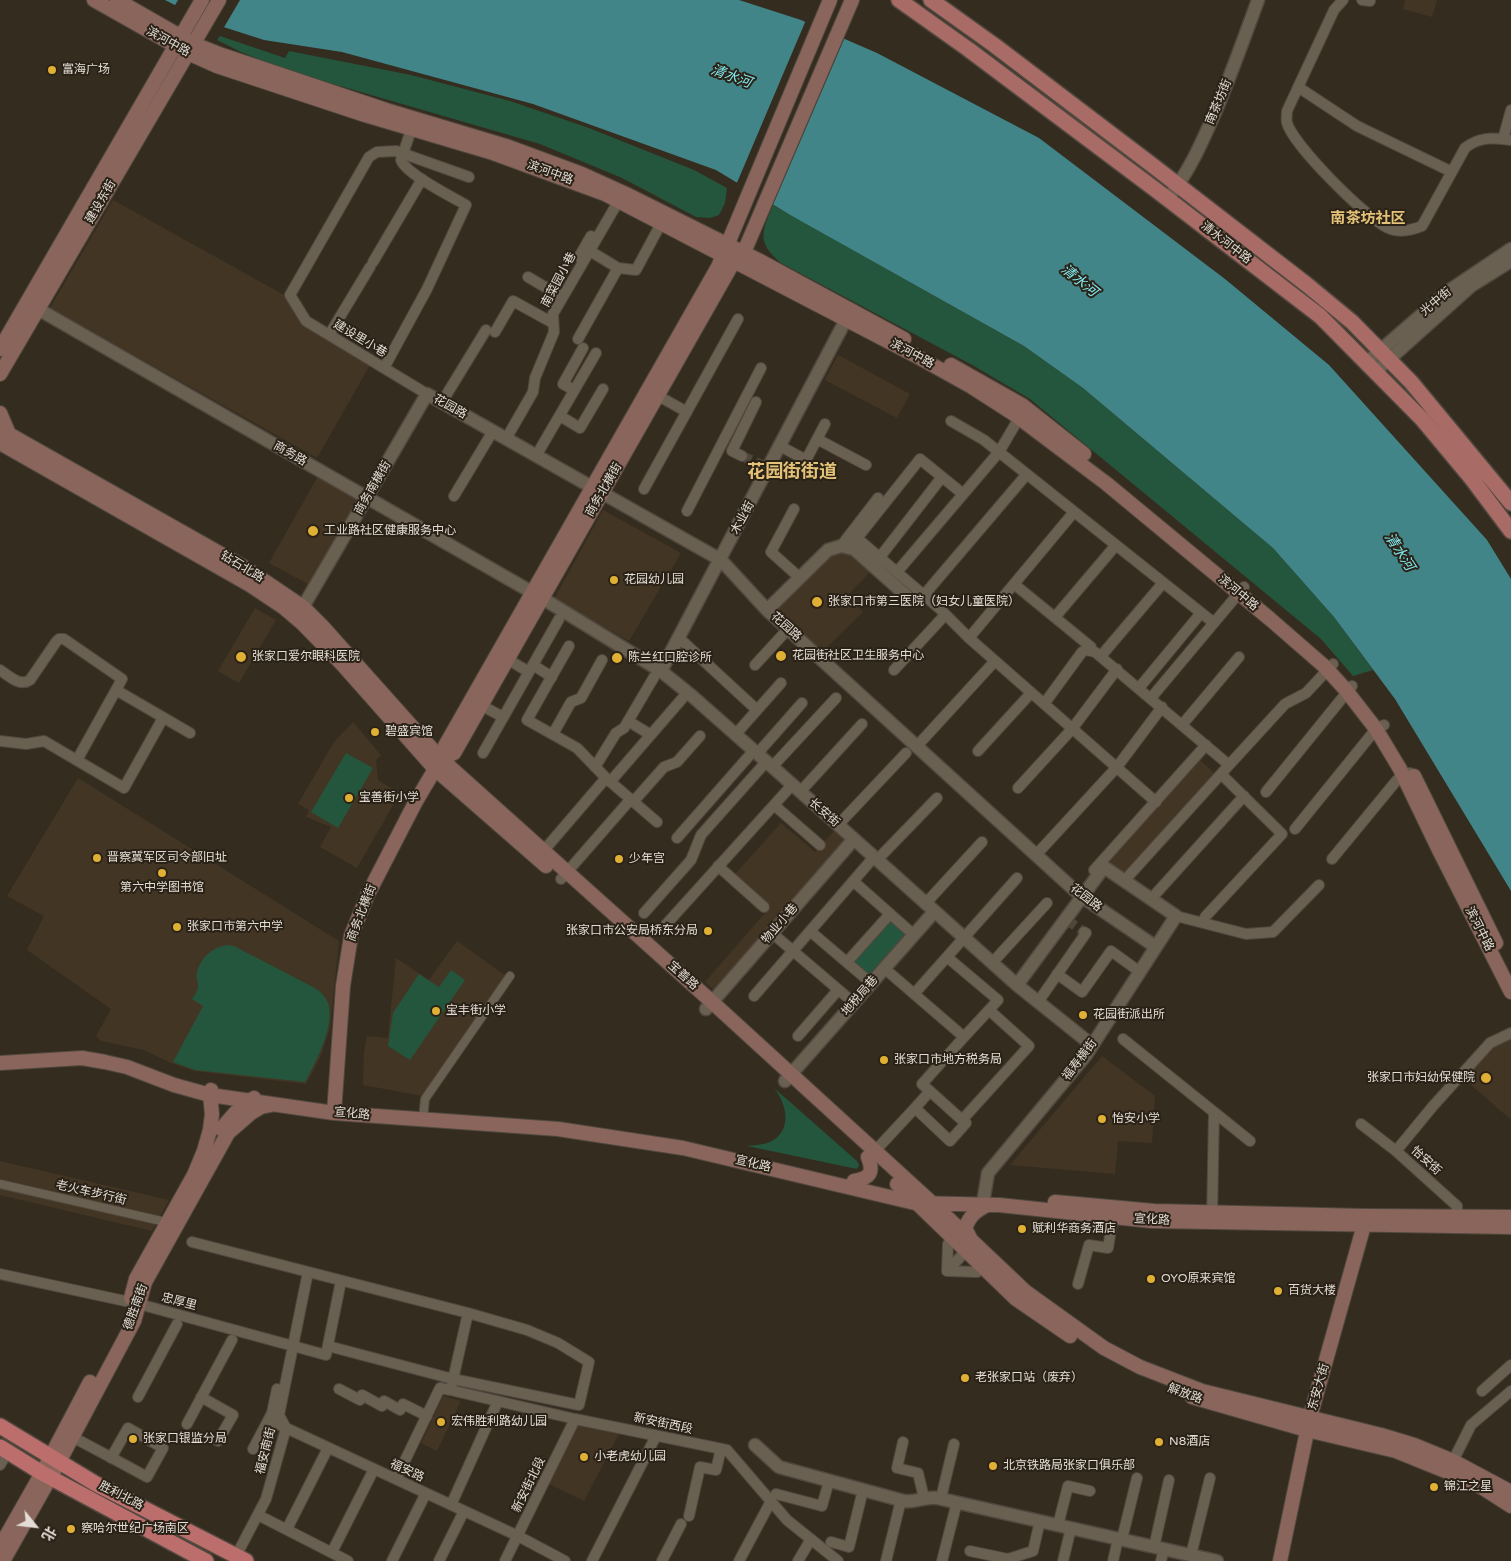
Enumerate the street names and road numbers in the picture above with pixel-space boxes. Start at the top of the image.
street label: 滨河中路 [144,24,192,60]
street label: 南茶坊街 [1203,77,1235,127]
street label: 滨河中路 [525,158,575,188]
street label: 建设东街 [83,178,119,226]
street label: 清水河中路 [1198,219,1254,267]
street label: 南菜园小巷 [539,250,579,310]
street label: 光中街 [1418,285,1454,319]
street label: 建设里小巷 [331,317,389,361]
street label: 滨河中路 [887,336,937,372]
street label: 花园路 [431,392,469,422]
street label: 商务路 [271,439,309,469]
street label: 商务南横街 [352,458,394,518]
street label: 商务北横街 [583,460,625,520]
street label: 木业街 [728,499,758,537]
street label: 钻石北路 [218,548,266,586]
street label: 滨河中路 [1215,572,1261,614]
street label: 花园路 [768,610,804,644]
street label: 长安街 [806,796,842,830]
street label: 花园路 [1067,881,1105,915]
street label: 商务北横街 [345,882,379,944]
street label: 物业小巷 [759,901,801,947]
street label: 滨河中路 [1462,904,1496,954]
street label: 宝善路 [665,959,701,993]
street label: 地税局巷 [839,973,881,1019]
street label: 福寿横街 [1060,1036,1100,1084]
street label: 宣化路 [333,1105,371,1123]
street label: 怡安街 [1408,1144,1444,1178]
street label: 宣化路 [734,1153,772,1175]
street label: 老火车步行街 [54,1178,128,1208]
street label: 宣化路 [1134,1212,1170,1228]
street label: 德胜南街 [121,1282,151,1332]
street label: 忠厚里 [160,1290,198,1314]
street label: 东安大街 [1305,1362,1333,1412]
street label: 解放路 [1166,1381,1204,1407]
street label: 新安街西段 [632,1411,694,1437]
street label: 福安南街 [253,1426,279,1476]
street label: 新安街北段 [509,1455,549,1515]
street label: 福安路 [388,1457,426,1485]
street label: 胜利北路 [96,1479,146,1513]

